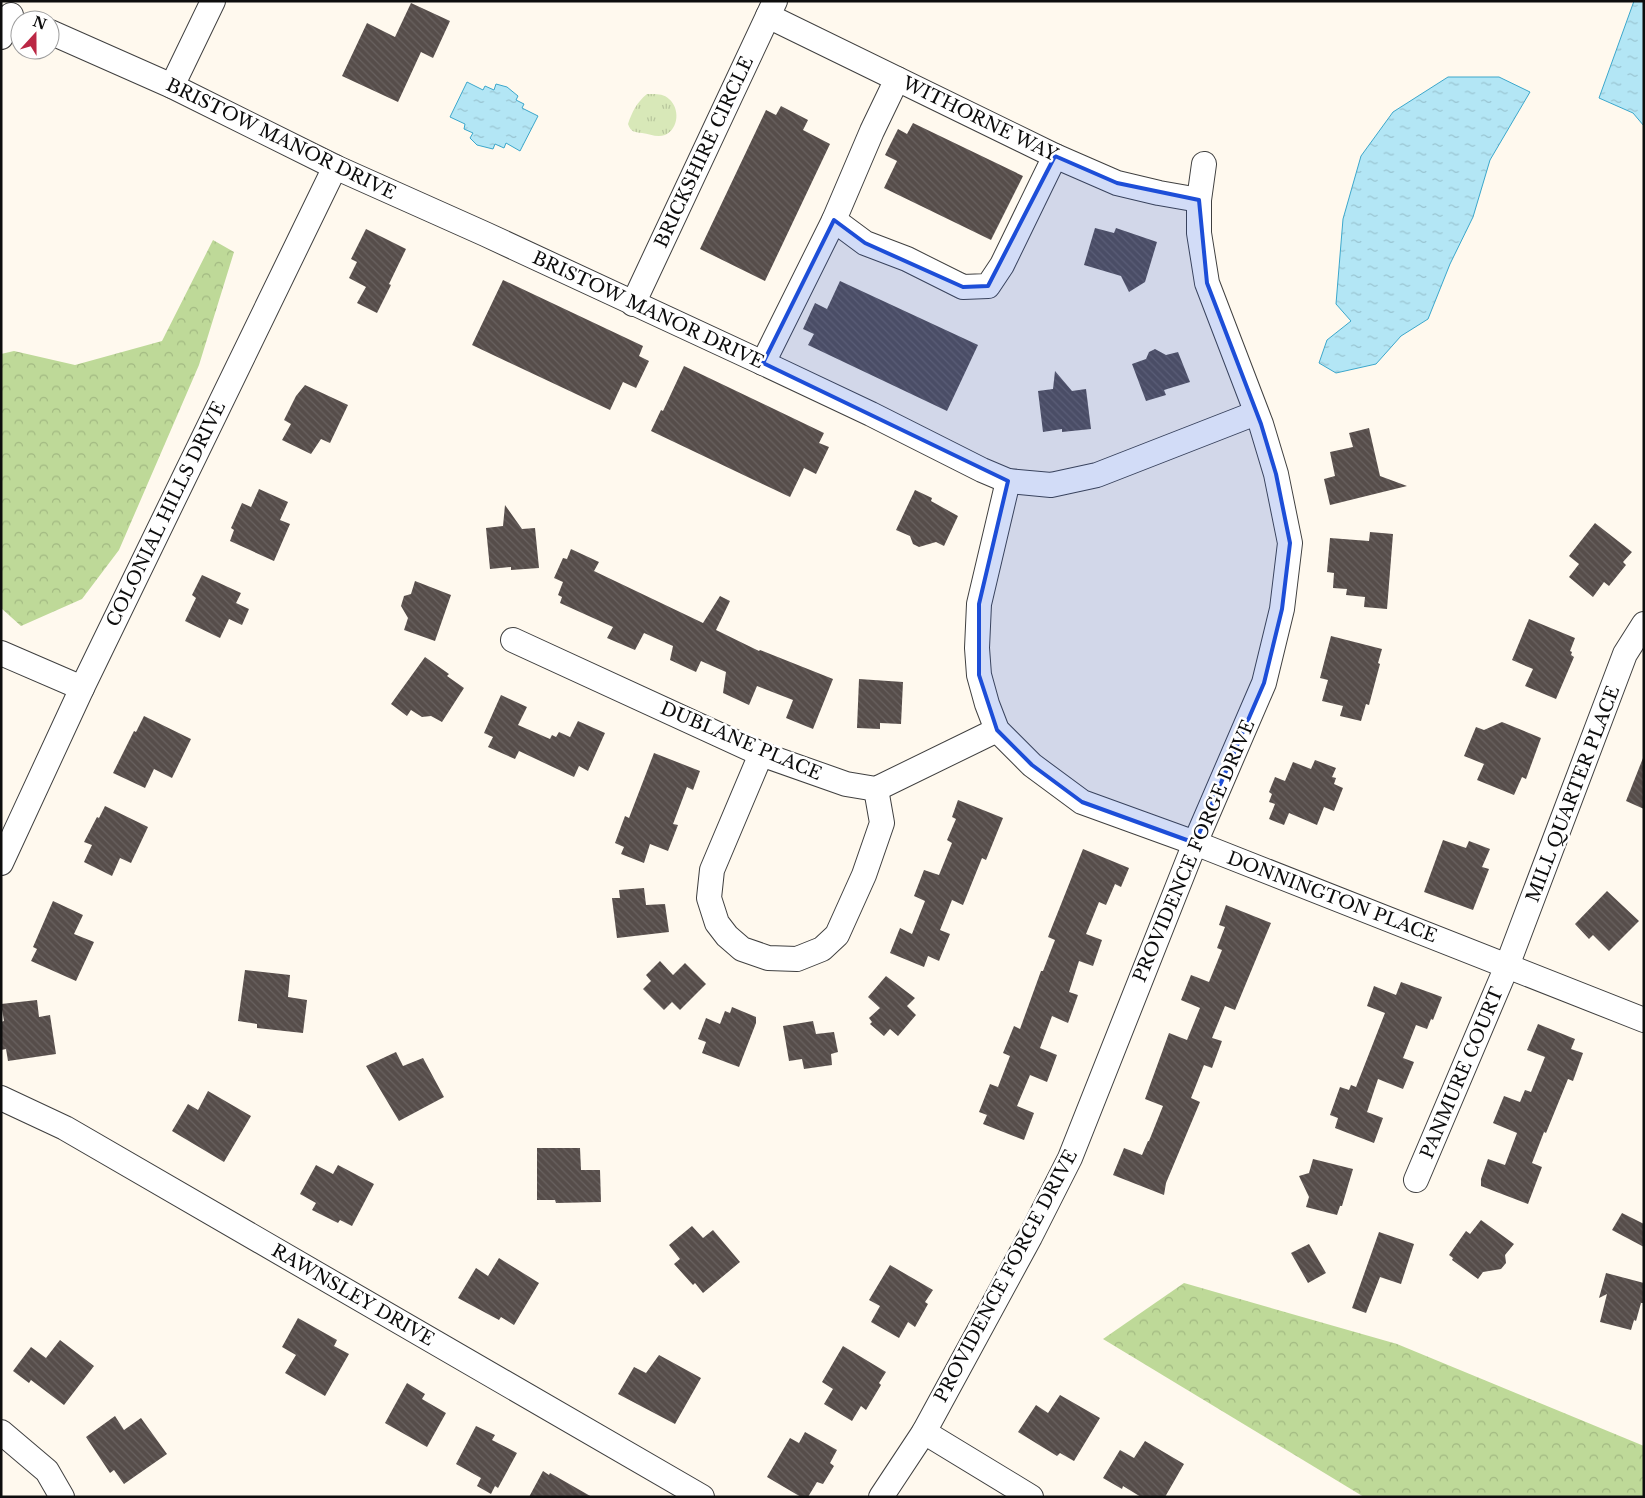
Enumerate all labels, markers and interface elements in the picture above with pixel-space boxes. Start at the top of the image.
north arrow [10,10,60,60]
text: N [30,12,49,34]
street label: BRICKSHIRE CIRCLE [650,53,758,251]
street label: WITHORNE WAY [898,71,1062,166]
street label: BRISTOW MANOR DRIVE [163,74,399,204]
street label: BRISTOW MANOR DRIVE [529,247,767,373]
street label: COLONIAL HILLS DRIVE [102,398,230,630]
street label: MILL QUARTER PLACE [1522,683,1624,905]
street label: DUBLANE PLACE [657,697,825,785]
street label: PROVIDENCE FORGE DRIVE [1129,716,1259,986]
street label: DONNINGTON PLACE [1224,847,1440,947]
street label: PANMURE COURT [1416,984,1508,1162]
street label: PROVIDENCE FORGE DRIVE [930,1146,1082,1406]
street label: RAWNSLEY DRIVE [268,1239,438,1351]

